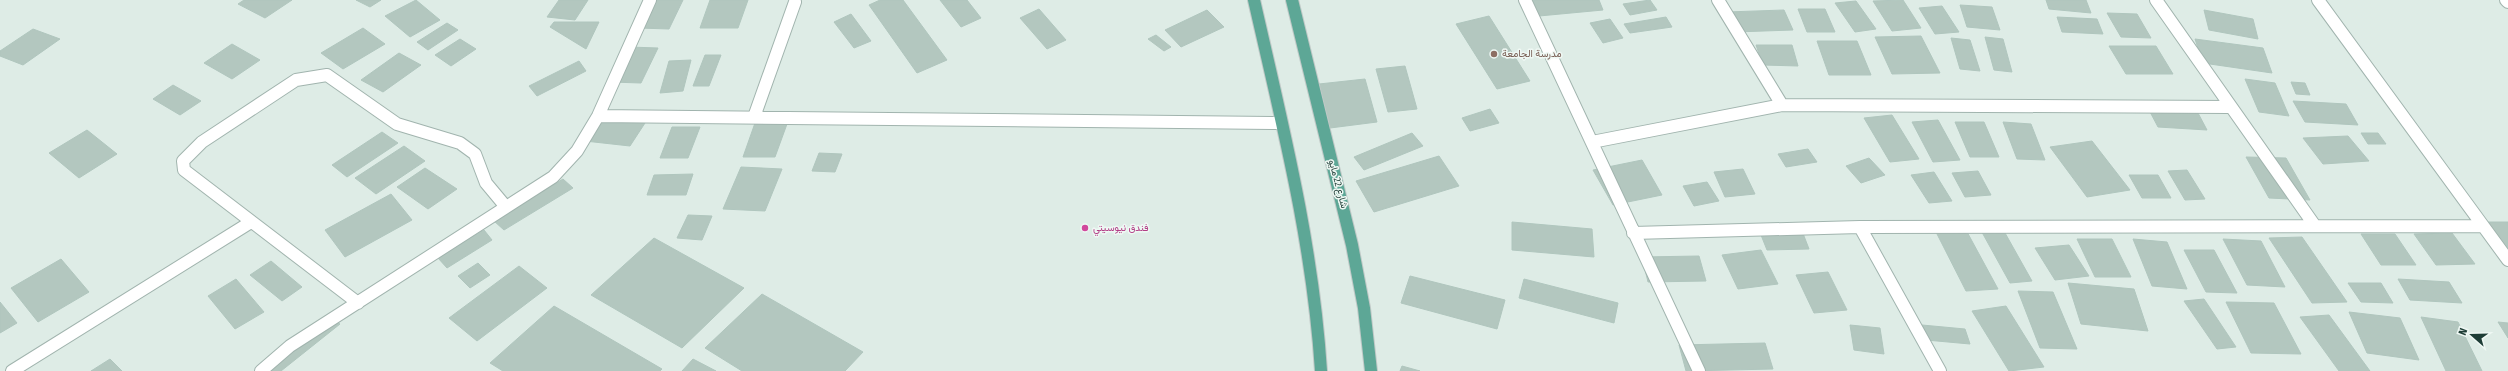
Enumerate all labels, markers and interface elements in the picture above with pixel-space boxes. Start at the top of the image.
place label: مدرسة الجامعة [1502,48,1562,60]
marker: مدرسة الجامعة [1489,49,1499,59]
street label: شارع 22 مايو [1326,158,1350,210]
place label: فندق نيوسيتي [1093,222,1149,236]
marker: فندق نيوسيتي [1080,223,1090,233]
north arrow [2452,315,2492,355]
text: N [2456,326,2470,337]

